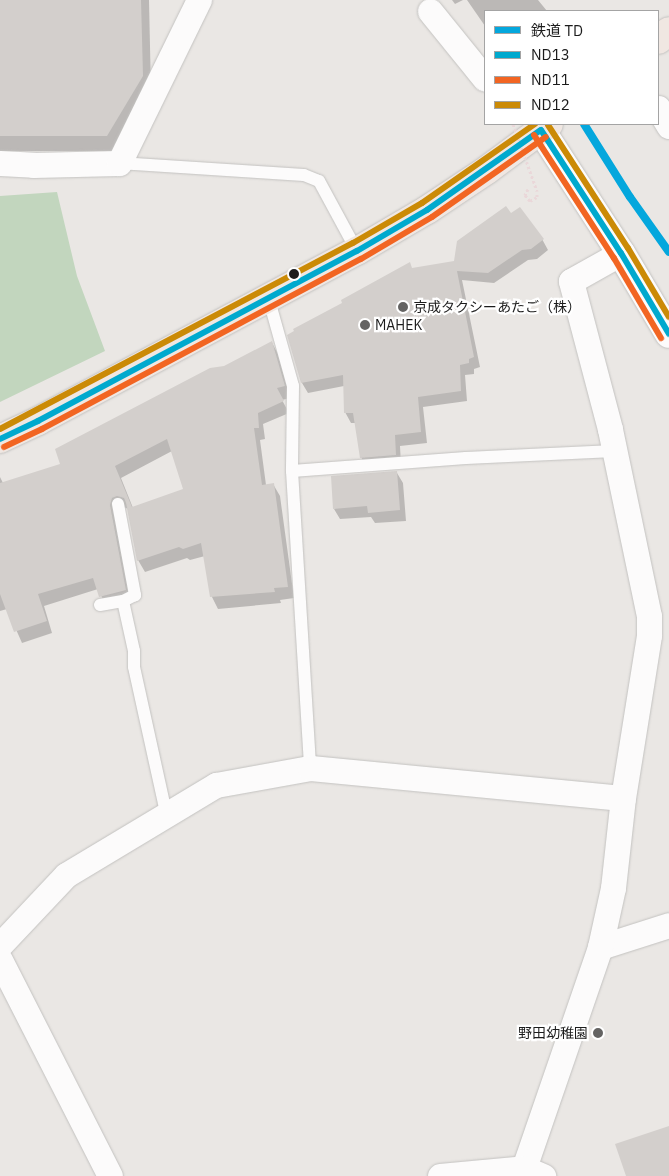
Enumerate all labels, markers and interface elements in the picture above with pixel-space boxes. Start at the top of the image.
legend [484,10,659,125]
text: 鉄道 TD [531,21,583,40]
text: ND13 [531,45,570,64]
text: ND11 [531,70,570,89]
text: ND12 [531,95,570,114]
unlabelled marker [289,269,299,279]
place label: 京成タクシーあたご（株） [413,299,581,315]
marker: 京成タクシーあたご（株） [397,301,409,313]
place label: MAHEK [375,317,422,333]
marker: MAHEK [359,319,371,331]
place label: 野田幼稚園 [518,1025,588,1041]
marker: 野田幼稚園 [592,1027,604,1039]

